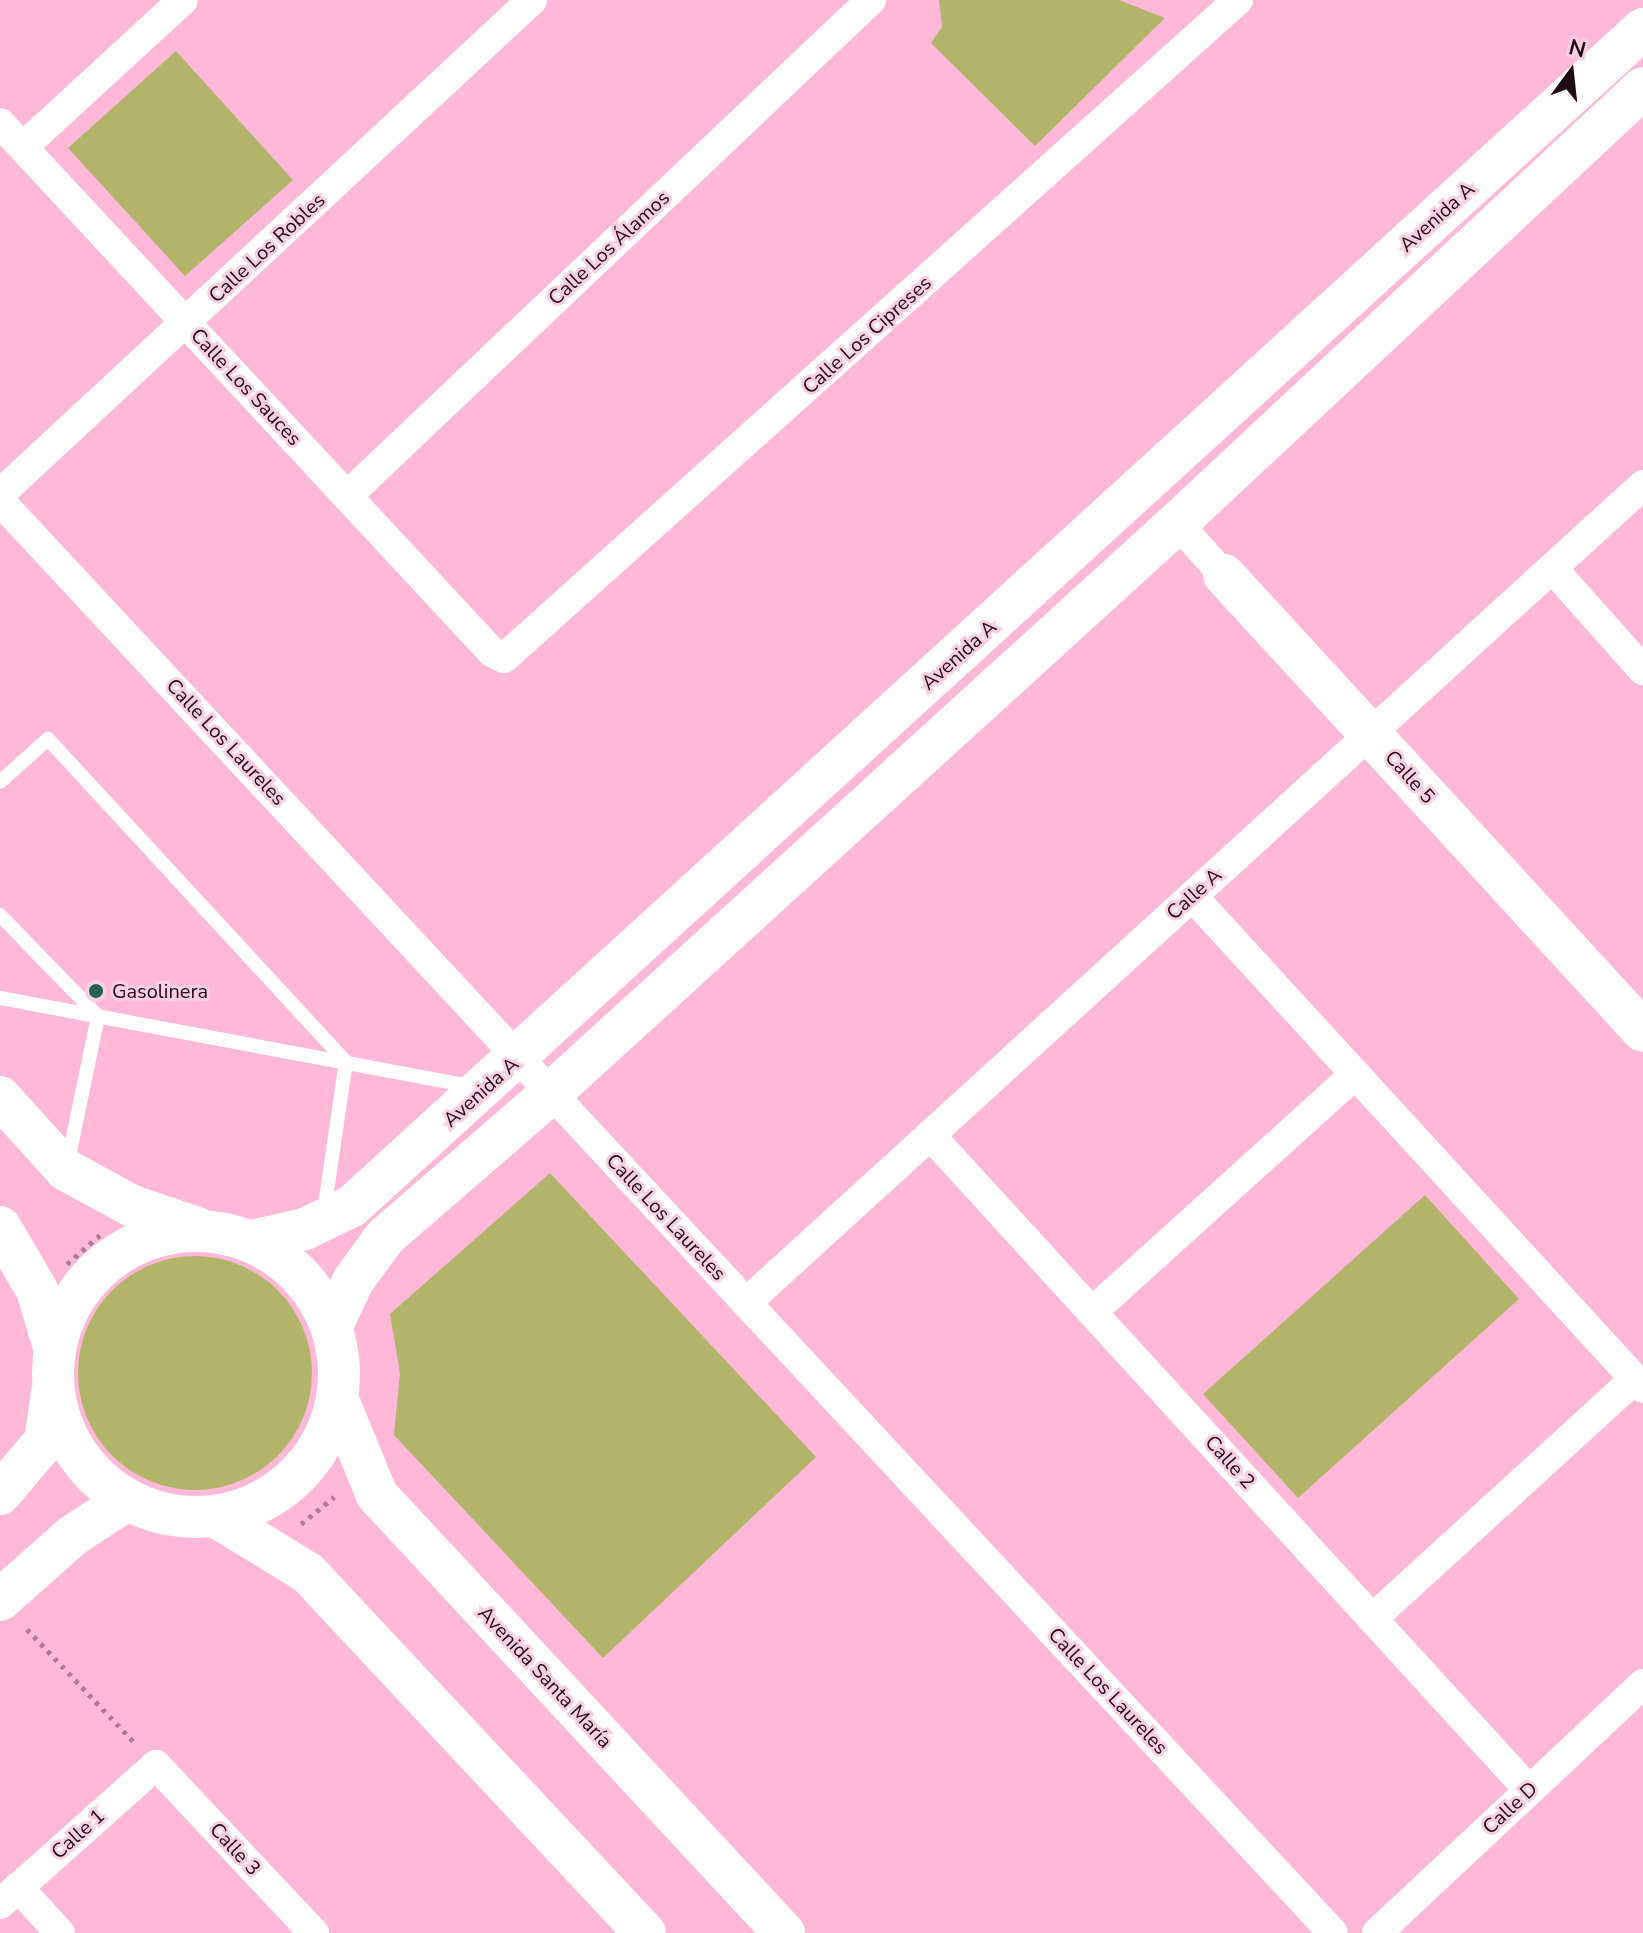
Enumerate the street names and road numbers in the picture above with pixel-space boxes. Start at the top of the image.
street label: Avenida A [1394,177,1480,257]
street label: Calle Los Álamos [543,186,675,310]
street label: Calle Los Robles [204,188,330,308]
street label: Calle Los Cipreses [798,271,936,399]
street label: Calle Los Sauces [186,323,306,451]
street label: Avenida A [916,615,1002,695]
street label: Calle Los Laureles [161,674,291,810]
street label: Calle 5 [1380,745,1440,809]
street label: Calle A [1162,863,1226,925]
street label: Avenida A [438,1052,524,1132]
street label: Calle Los Laureles [601,1149,731,1285]
street label: Calle 2 [1200,1430,1260,1494]
street label: Avenida Santa María [473,1601,617,1753]
street label: Calle Los Laureles [1043,1623,1173,1759]
street label: Calle D [1478,1777,1542,1839]
street label: Calle 1 [46,1804,110,1864]
street label: Calle 3 [205,1818,265,1880]

